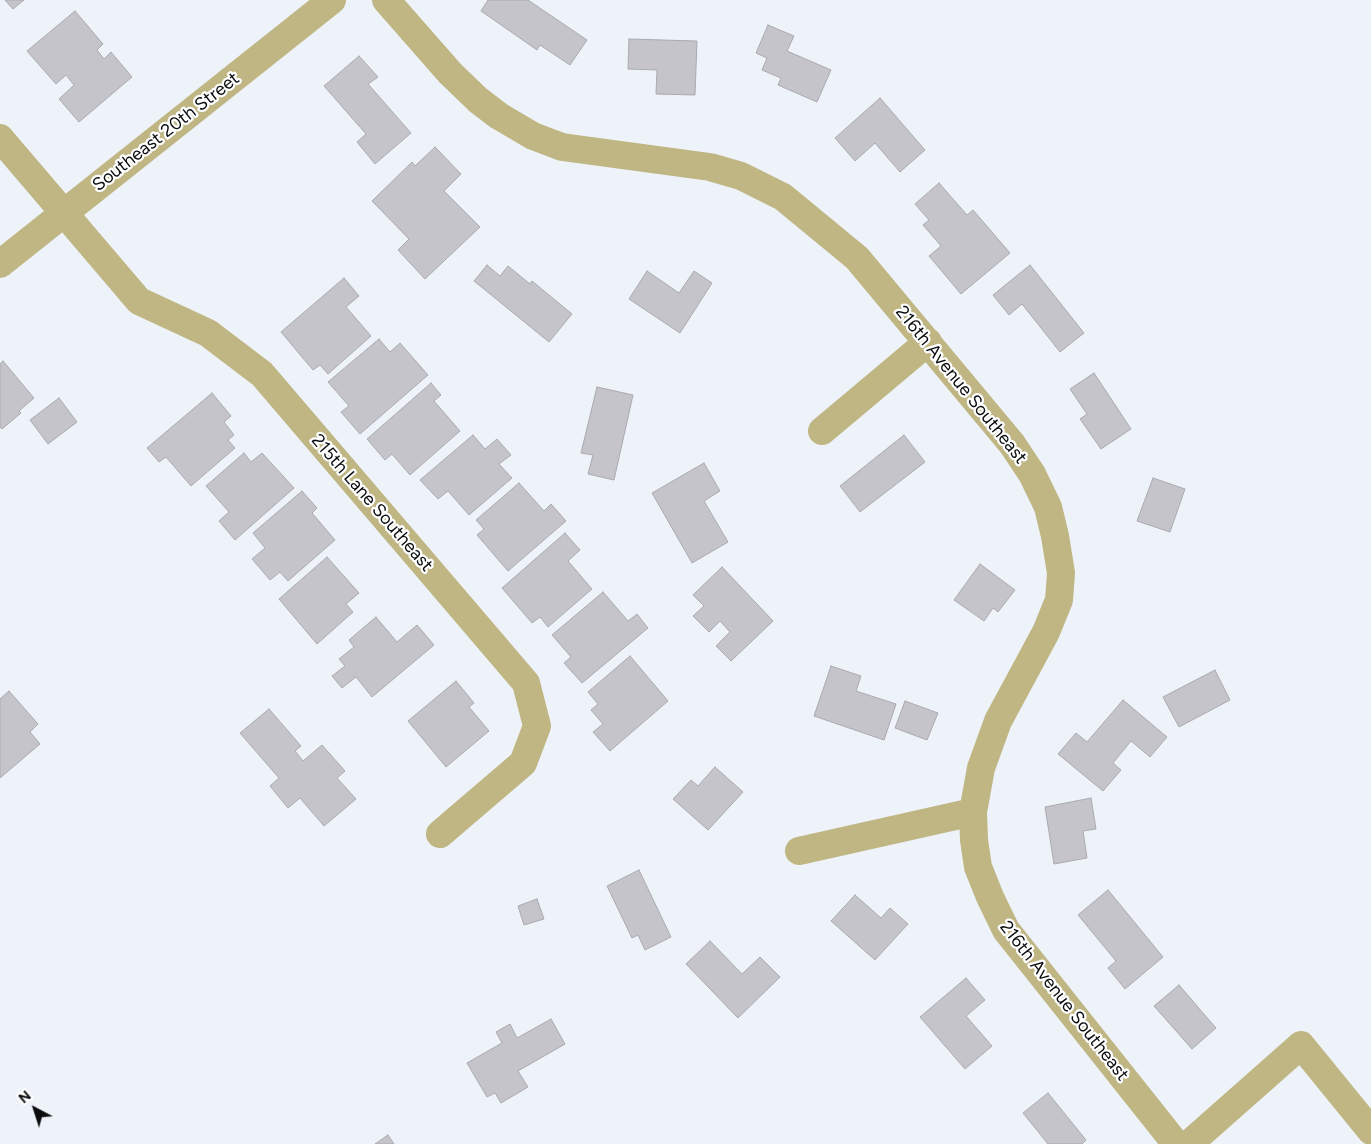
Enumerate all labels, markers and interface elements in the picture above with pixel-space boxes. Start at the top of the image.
street label: Southeast 20th Street [88,68,244,196]
street label: 216th Avenue Southeast [891,302,1031,468]
street label: 215th Lane Southeast [307,430,437,576]
street label: 216th Avenue Southeast [995,917,1133,1085]
north arrow [10,1084,60,1134]
text: N [15,1087,35,1107]

